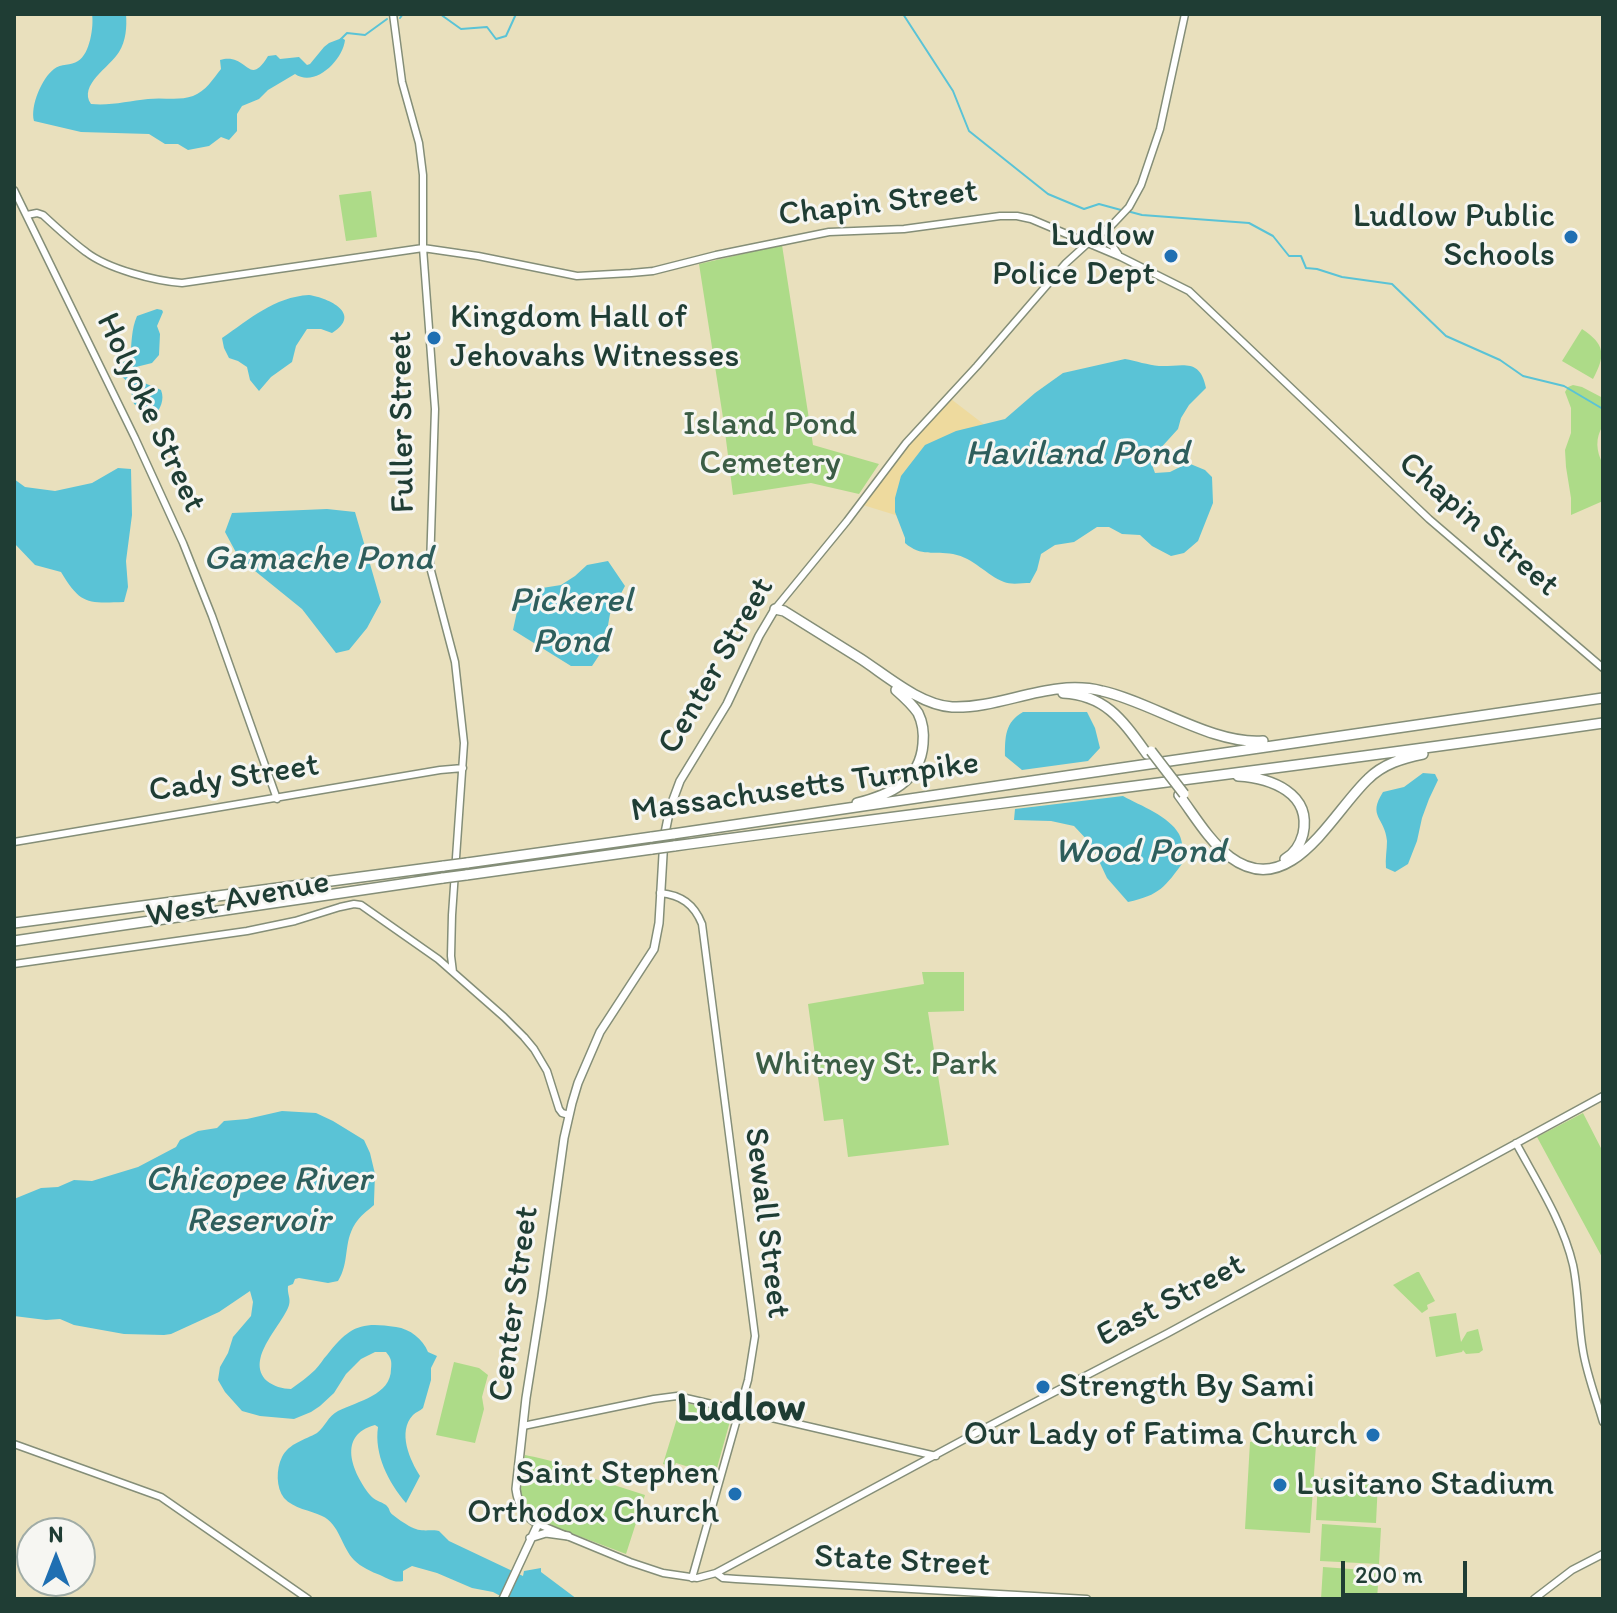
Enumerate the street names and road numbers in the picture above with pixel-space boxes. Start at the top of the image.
street label: Chapin Street [776,172,980,236]
street label: Holyoke Street [86,307,214,519]
street label: Fuller Street [381,330,425,514]
street label: Chapin Street [1389,444,1567,606]
street label: Center Street [650,570,784,762]
street label: Massachusetts Turnpike [628,743,982,833]
street label: Cady Street [146,745,322,813]
street label: West Avenue [143,862,333,938]
street label: Sewall Street [734,1125,798,1321]
street label: Center Street [481,1204,549,1404]
street label: East Street [1090,1245,1252,1357]
street label: State Street [813,1537,991,1587]

